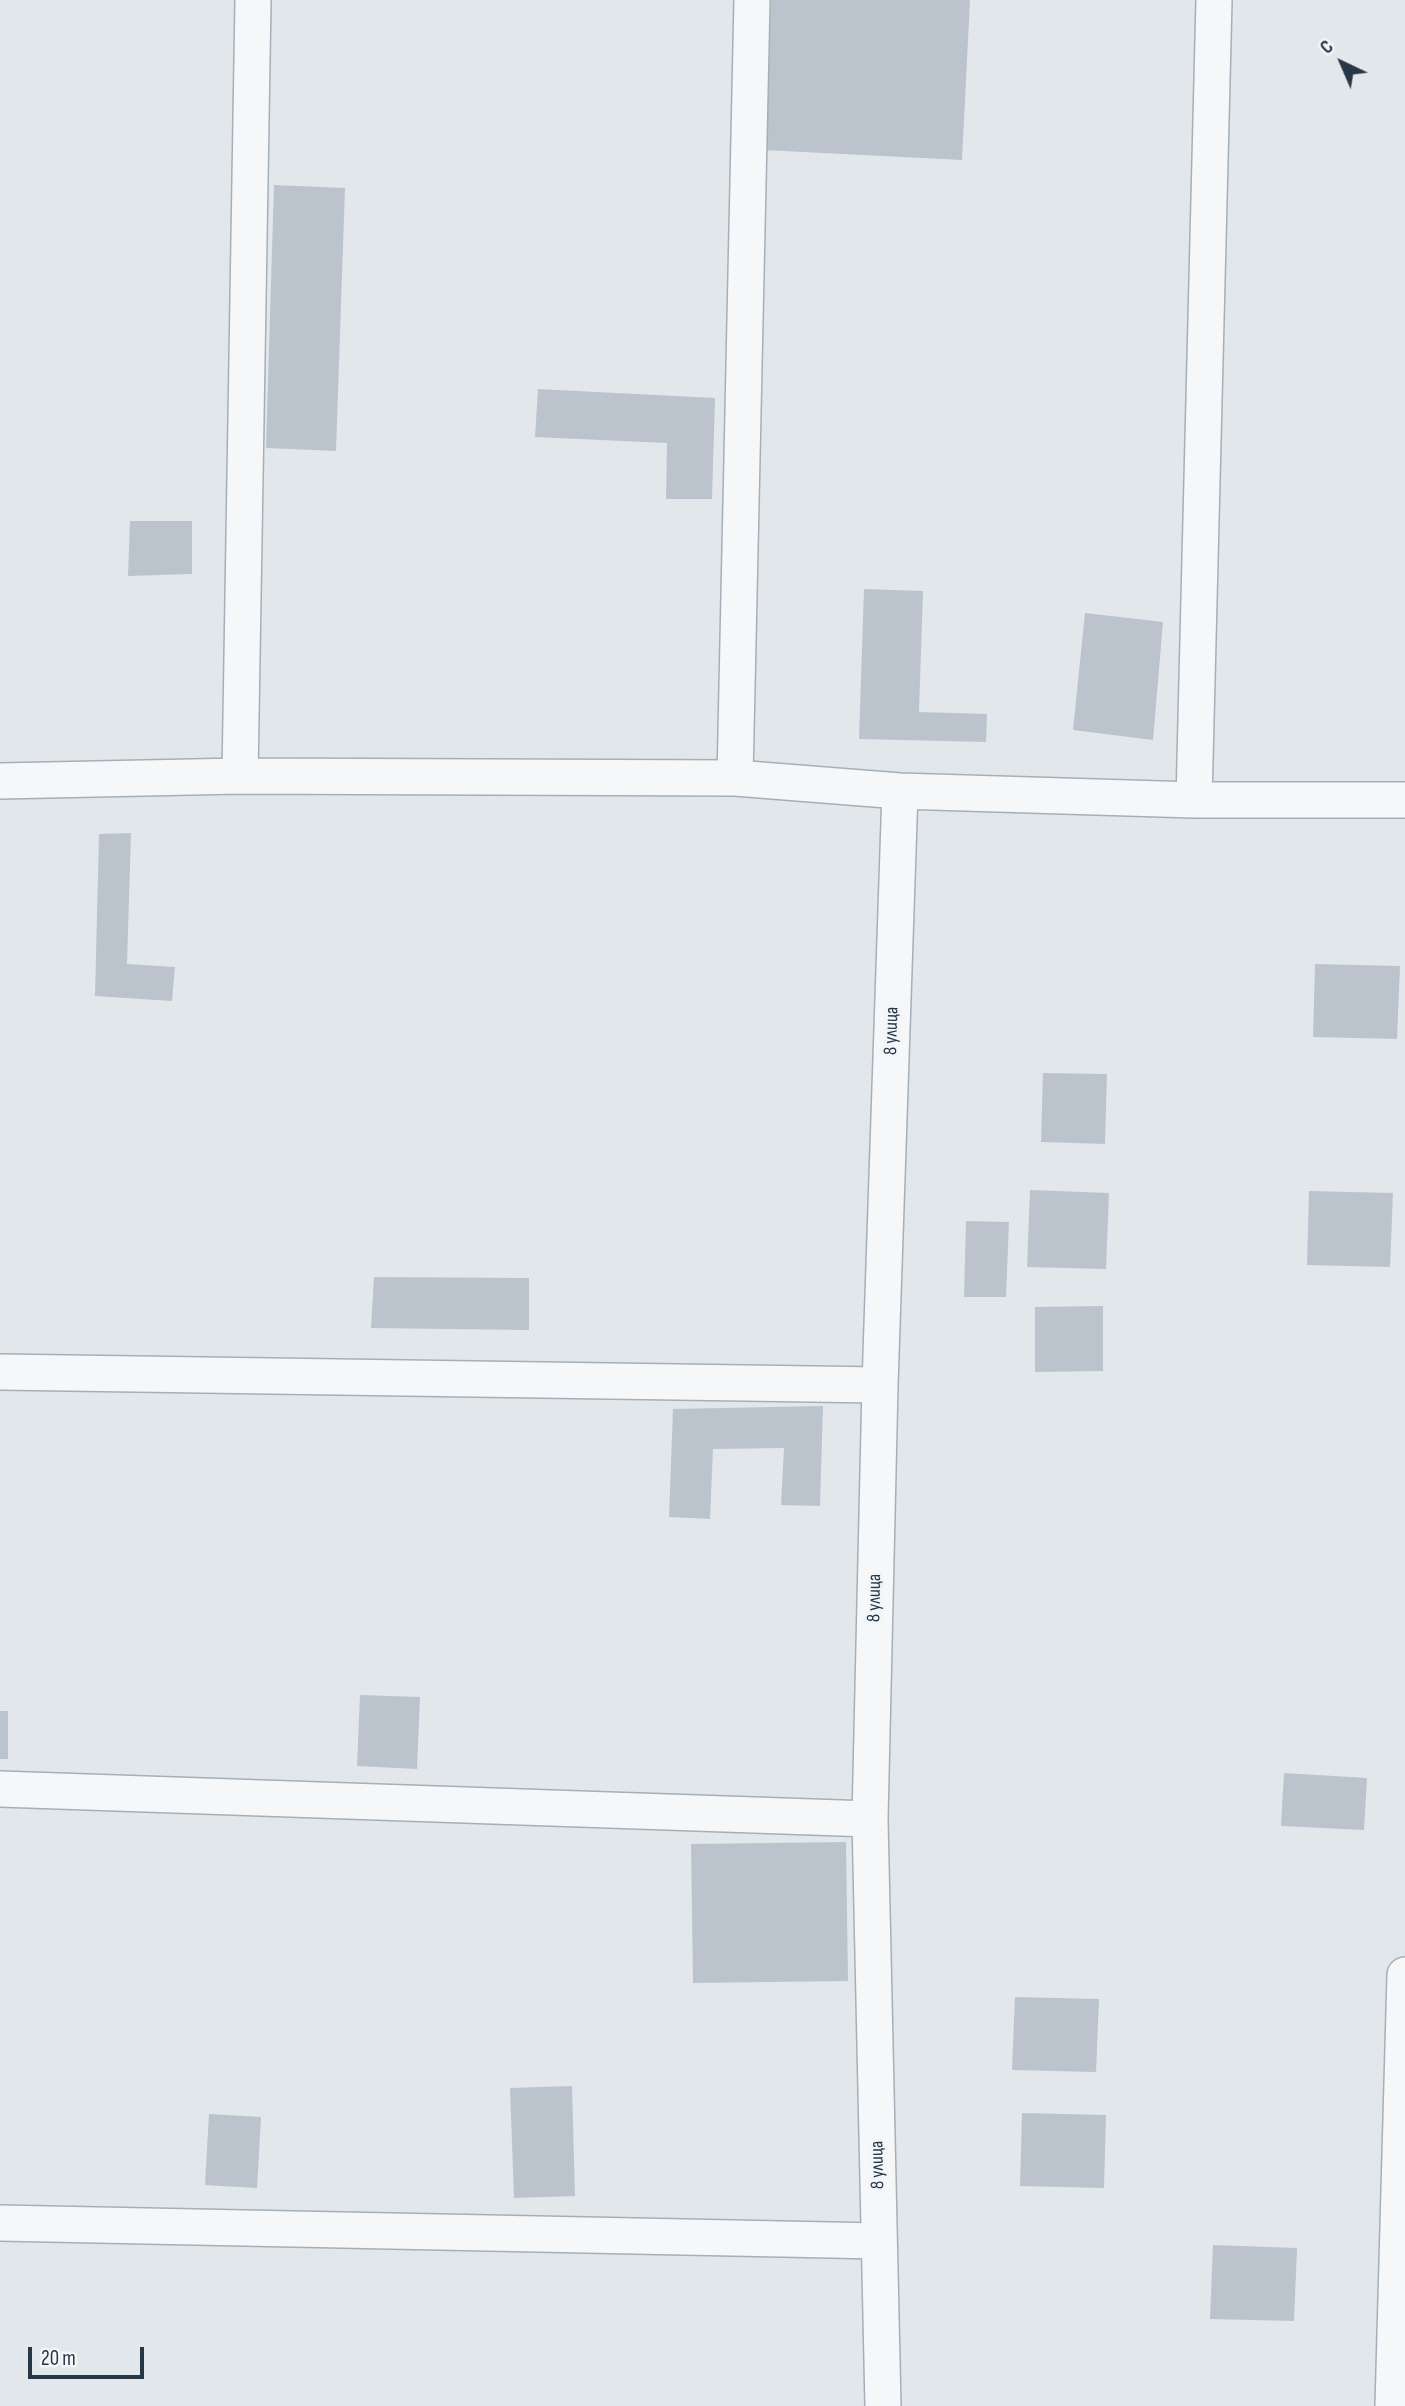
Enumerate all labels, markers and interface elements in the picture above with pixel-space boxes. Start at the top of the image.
north arrow [1307,28,1377,98]
text: С [1316,36,1339,59]
street label: 8 улица [880,1006,904,1056]
street label: 8 улица [863,1574,887,1622]
street label: 8 улица [866,2141,890,2189]
scale bar [32,2332,147,2376]
text: 20 m [41,2346,76,2371]

